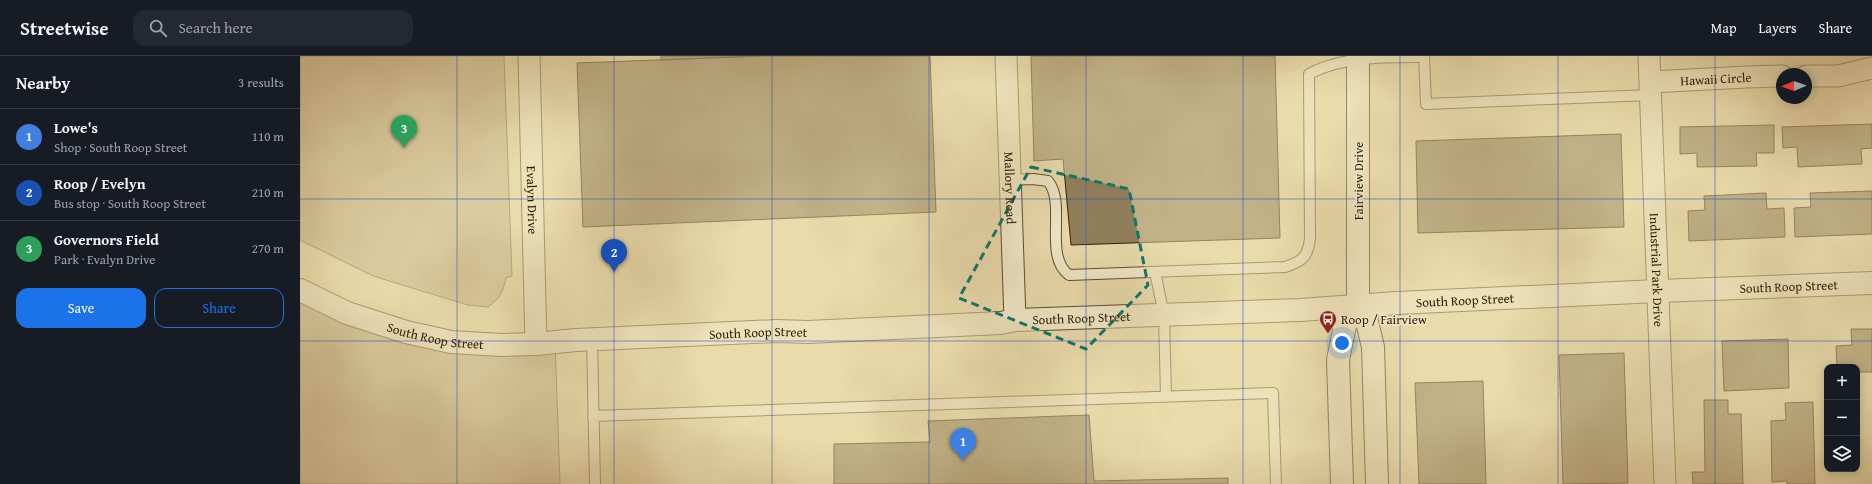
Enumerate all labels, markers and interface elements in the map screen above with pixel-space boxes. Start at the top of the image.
search box [133,10,413,46]
text: Streetwise [20,14,109,42]
icon: search [147,17,169,39]
text: Search here [179,17,253,38]
text: Map [1711,18,1737,38]
text: Layers [1759,18,1797,38]
text: Share [1819,18,1852,38]
street label: Hawaii Circle [1680,67,1752,90]
north arrow [1776,68,1812,104]
text: Nearby [16,70,70,95]
text: 3 results [238,73,284,92]
pin: 3 [391,115,417,148]
text: Lowe's [54,117,98,138]
text: 1 [26,127,32,146]
text: 110 m [252,127,284,146]
text: Shop · South Roop Street [54,138,187,157]
street label: Fairview Drive [1349,142,1368,220]
street label: Mallory Road [1000,151,1021,225]
street label: Evalyn Drive [522,165,543,234]
text: Roop / Evelyn [54,173,146,194]
text: 2 [26,183,32,202]
text: 210 m [252,183,284,202]
text: Bus stop · South Roop Street [54,194,206,213]
street label: Industrial Park Drive [1645,213,1669,327]
text: Governors Field [54,229,159,250]
text: 3 [26,239,32,258]
text: 270 m [252,239,284,258]
pin: 2 [601,239,627,272]
text: Park · Evalyn Drive [54,250,155,269]
street label: South Roop Street [1739,275,1839,297]
button: Save [16,288,146,328]
button: Share [154,288,284,328]
street label: South Roop Street [1415,288,1515,312]
street label: South Roop Street [1032,306,1131,329]
bus stop icon: Roop / Fairview [1318,309,1338,334]
place label: Roop / Fairview [1341,310,1428,329]
street label: South Roop Street [385,317,485,353]
street label: South Roop Street [709,321,808,344]
your location [1332,333,1352,353]
map controls [1824,364,1860,472]
button: + [1824,364,1860,400]
button: − [1824,400,1860,436]
pin: 1 [950,428,976,461]
button: layers [1824,436,1860,472]

